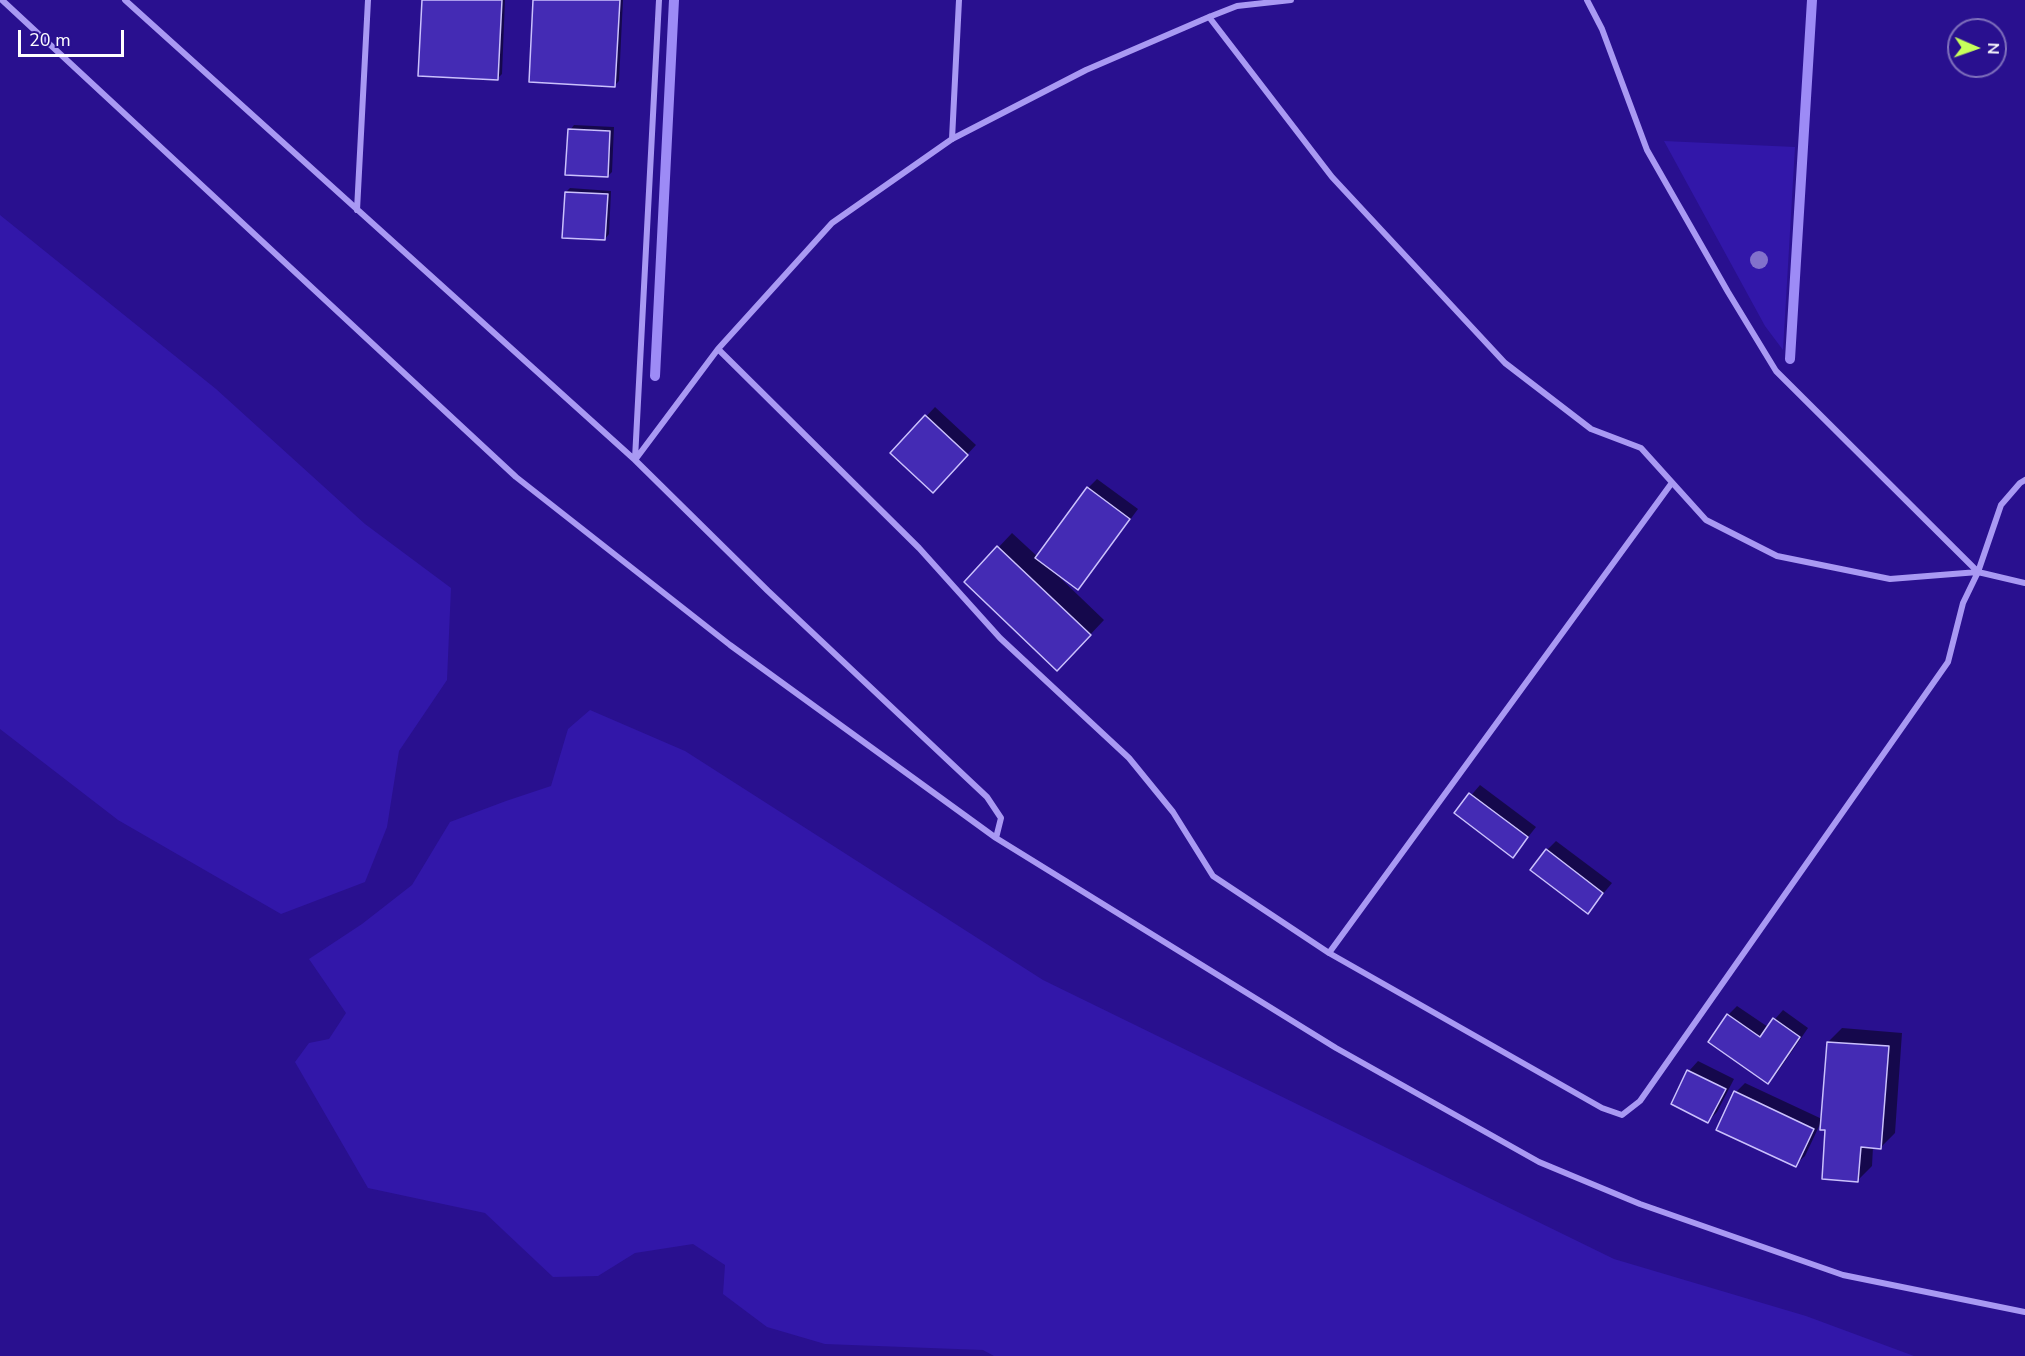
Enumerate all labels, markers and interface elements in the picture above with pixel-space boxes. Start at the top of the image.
scale bar [21,18,128,56]
north arrow [1947,18,2007,78]
text: 20 m [29,28,71,52]
text: N [1982,42,2004,55]

